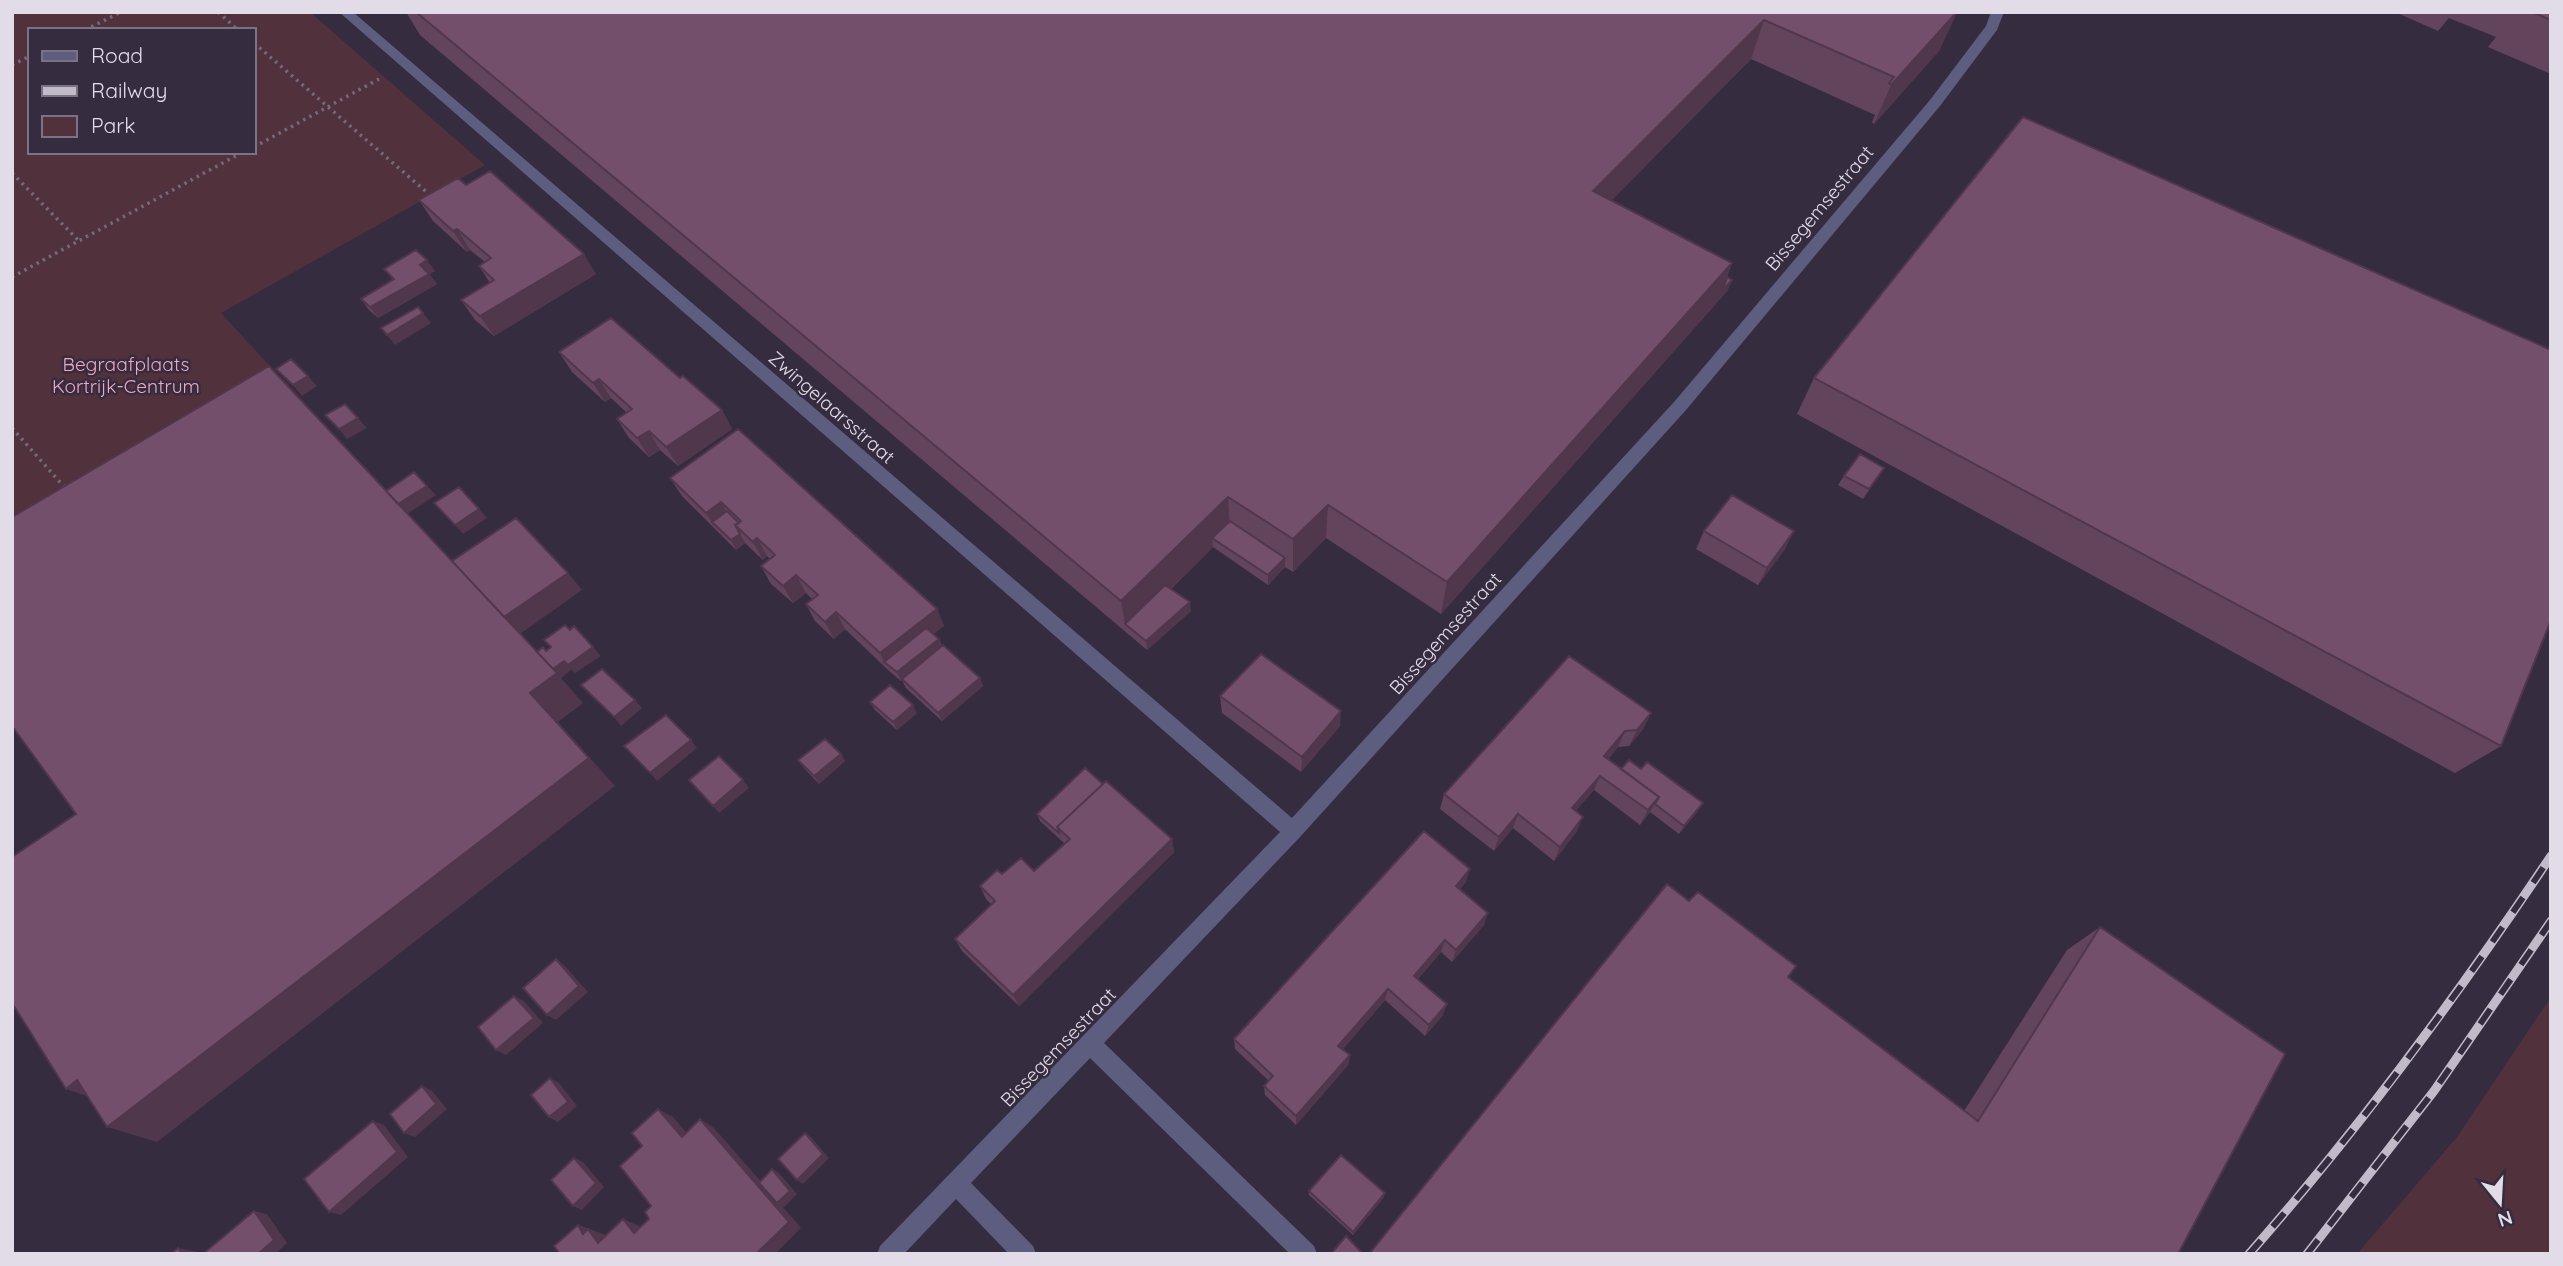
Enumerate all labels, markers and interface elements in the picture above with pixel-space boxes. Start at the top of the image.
legend [28,28,256,154]
text: Road [91,42,143,68]
text: Railway [91,77,167,103]
text: Park [91,112,135,138]
street label: Bissegemsestraat [1760,140,1878,276]
street label: Zwingelaarsstraat [764,346,900,468]
park label: Begraafplaats Kortrijk-Centrum [52,352,200,398]
street label: Bissegemsestraat [1384,567,1506,699]
street label: Bissegemsestraat [995,982,1121,1112]
north arrow [2465,1168,2535,1238]
text: N [2495,1206,2516,1233]

